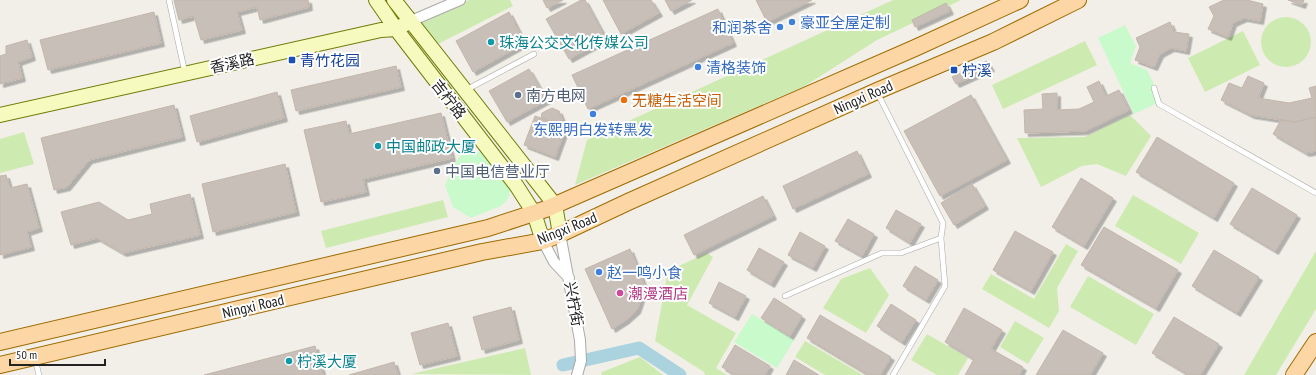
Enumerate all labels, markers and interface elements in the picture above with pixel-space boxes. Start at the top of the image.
place label: 豪亚全屋定制 [800,13,890,32]
marker: 豪亚全屋定制 [787,17,797,27]
place label: 和润茶舍 [712,18,772,37]
marker: 和润茶舍 [775,22,785,32]
place label: 珠海公交文化传媒公司 [499,33,649,52]
marker: 珠海公交文化传媒公司 [486,37,496,47]
street label: 香溪路 [208,49,256,77]
place label: 青竹花园 [300,51,360,70]
marker: 青竹花园 [287,55,297,65]
place label: 清格装饰 [706,58,766,77]
place label: 柠溪 [962,61,992,80]
marker: 清格装饰 [693,62,703,72]
marker: 柠溪 [949,65,959,75]
street label: 吉柠路 [428,75,470,123]
street label: Ningxi Road [831,76,895,118]
place label: 南方电网 [526,86,586,105]
marker: 南方电网 [513,90,523,100]
place label: 无糖生活空间 [632,91,722,110]
marker: 无糖生活空间 [619,95,629,105]
marker: 东熙明白发转黑发 [588,109,598,119]
place label: 东熙明白发转黑发 [533,120,653,139]
place label: 中国邮政大厦 [386,137,476,156]
marker: 中国邮政大厦 [373,141,383,151]
place label: 中国电信营业厅 [445,162,550,181]
marker: 中国电信营业厅 [432,166,442,176]
street label: Ningxi Road [534,207,600,249]
place label: 赵一鸣小食 [607,263,682,282]
marker: 赵一鸣小食 [594,267,604,277]
street label: 兴柠街 [561,280,587,328]
place label: 潮漫酒店 [628,284,688,303]
marker: 潮漫酒店 [615,288,625,298]
street label: Ningxi Road [220,290,286,322]
scale bar [10,341,105,367]
text: 50 m [16,347,37,362]
place label: 柠溪大厦 [297,352,357,371]
marker: 柠溪大厦 [284,356,294,366]

